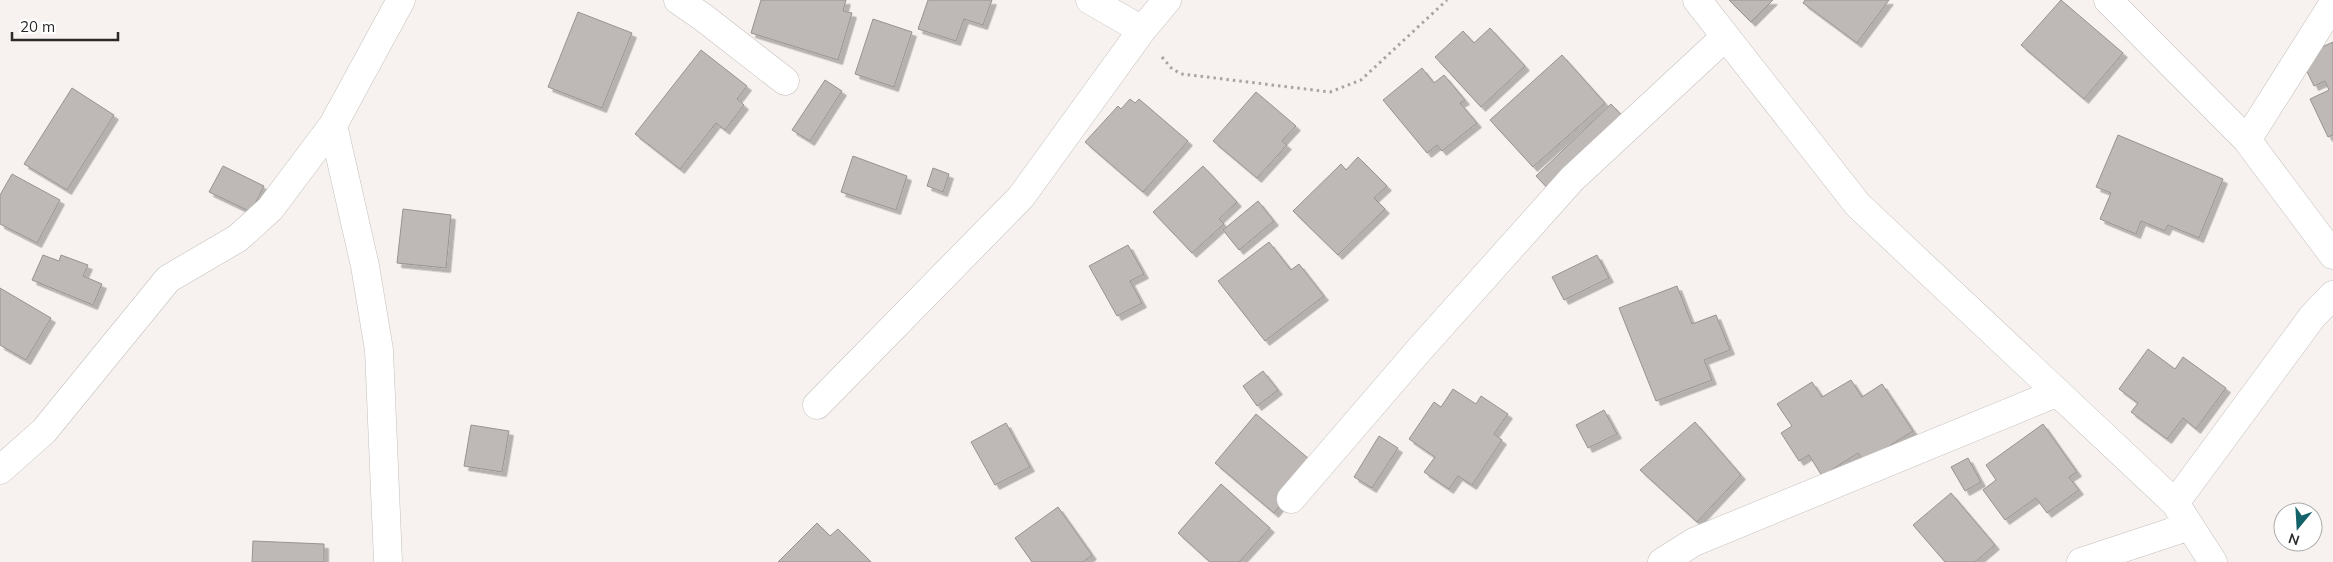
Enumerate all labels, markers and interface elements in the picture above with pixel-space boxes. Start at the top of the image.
scale bar [12,10,119,42]
text: 20 m [20,17,55,36]
north arrow [2273,502,2323,552]
text: N [2286,529,2302,550]

